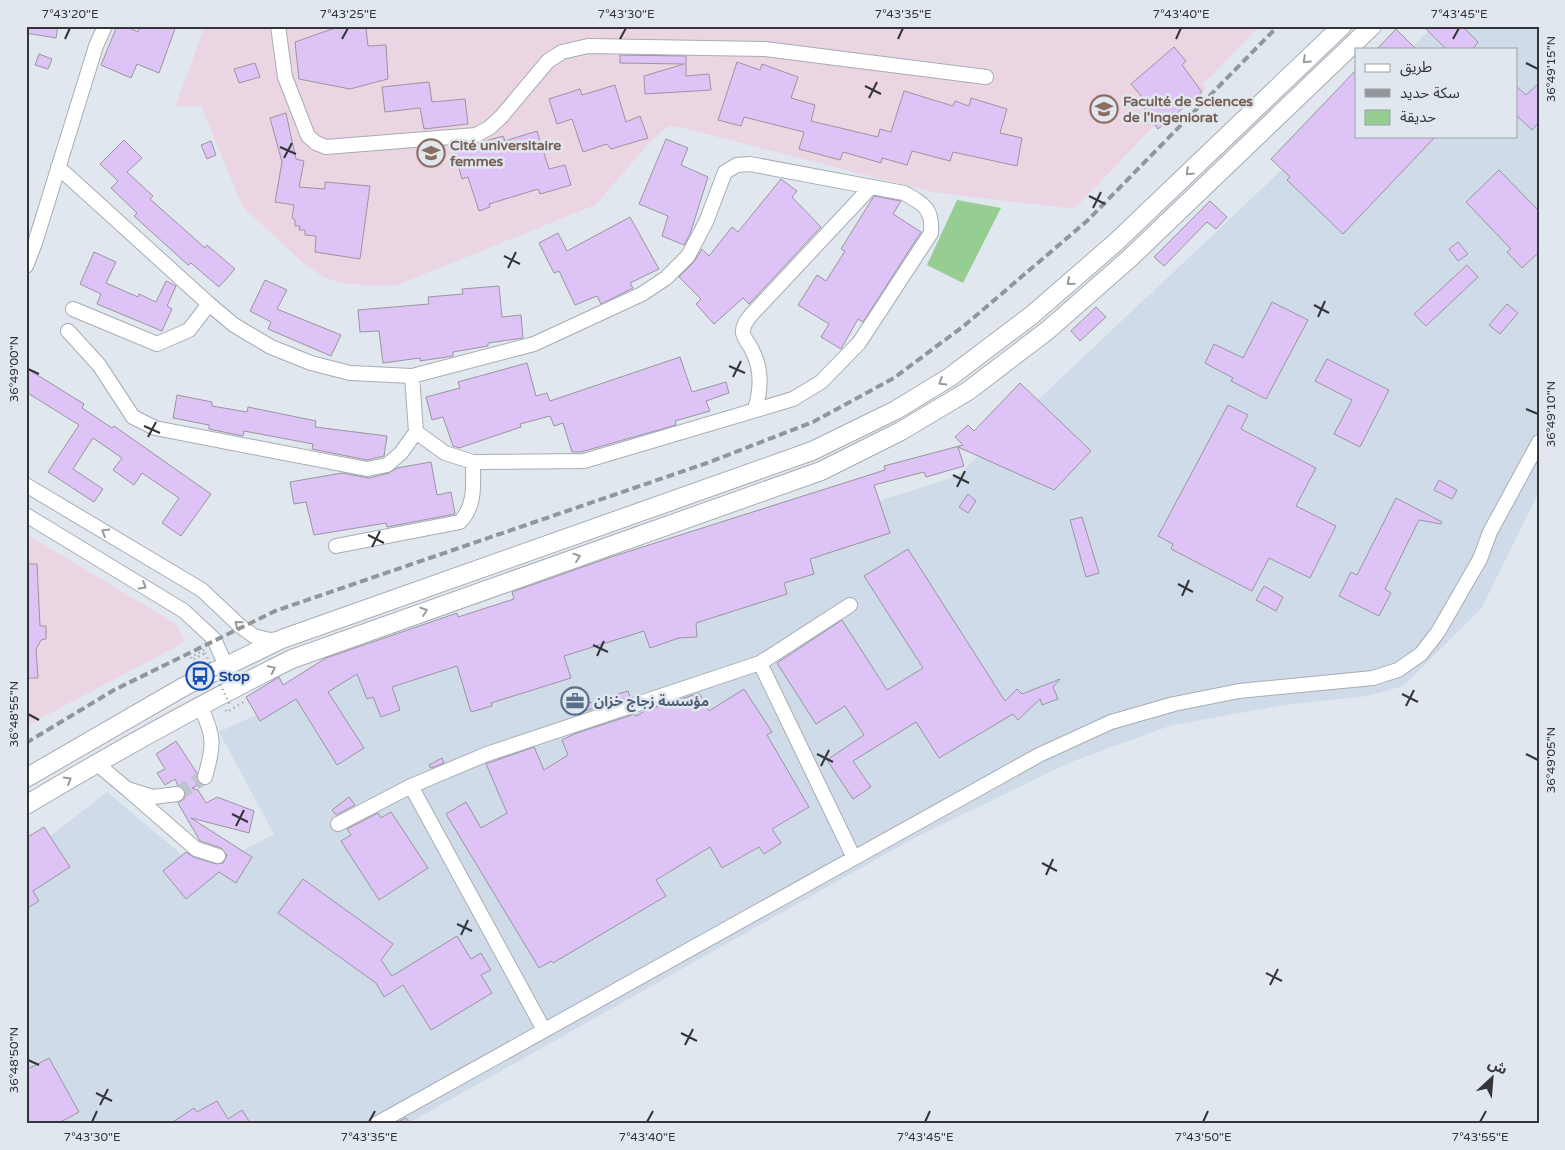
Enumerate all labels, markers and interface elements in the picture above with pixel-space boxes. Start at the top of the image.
text: 7°43'20"E [41,7,99,21]
text: 7°43'25"E [319,7,377,21]
text: 7°43'30"E [597,7,655,21]
text: 7°43'35"E [874,7,932,21]
text: 7°43'40"E [1152,7,1210,21]
text: 7°43'45"E [1430,7,1488,21]
text: 36°49'15"N [1544,36,1558,102]
legend [1355,48,1518,138]
one-way arrow [1303,54,1312,63]
text: طريق [1400,58,1432,77]
text: سكة حديد [1400,84,1460,102]
place label: Faculté de Sciences de l'Ingeniorat [1123,93,1253,126]
school or university icon: Faculté de Sciences de l'Ingeniorat [1089,94,1119,124]
text: حديقة [1400,108,1436,126]
place label: Cité universitaire femmes [449,137,561,170]
school or university icon: Cité universitaire femmes [416,138,446,168]
one-way arrow [1186,166,1195,175]
one-way arrow [1066,277,1075,286]
text: 36°49'00"N [7,336,21,402]
one-way arrow [938,376,947,386]
text: 36°49'10"N [1544,381,1558,447]
one-way arrow [101,528,110,538]
one-way arrow [572,553,581,563]
one-way arrow [137,579,146,589]
one-way arrow [419,606,428,616]
one-way arrow [234,620,243,629]
bus stop icon: Stop [185,661,215,691]
one-way arrow [267,665,276,675]
place label: Stop [219,668,250,685]
text: 36°48'55"N [7,681,21,747]
office icon: مؤسسة زجاج خزان [560,686,590,716]
place label: مؤسسة زجاج خزان [594,693,709,712]
text: 36°49'05"N [1544,727,1558,793]
one-way arrow [63,776,72,786]
text: 36°48'50"N [7,1027,21,1093]
north arrow [1468,1052,1518,1102]
text: ش [1485,1055,1510,1079]
text: 7°43'30"E [63,1130,121,1144]
text: 7°43'35"E [340,1130,398,1144]
text: 7°43'40"E [618,1130,676,1144]
text: 7°43'45"E [896,1130,954,1144]
text: 7°43'50"E [1174,1130,1232,1144]
text: 7°43'55"E [1451,1130,1509,1144]

